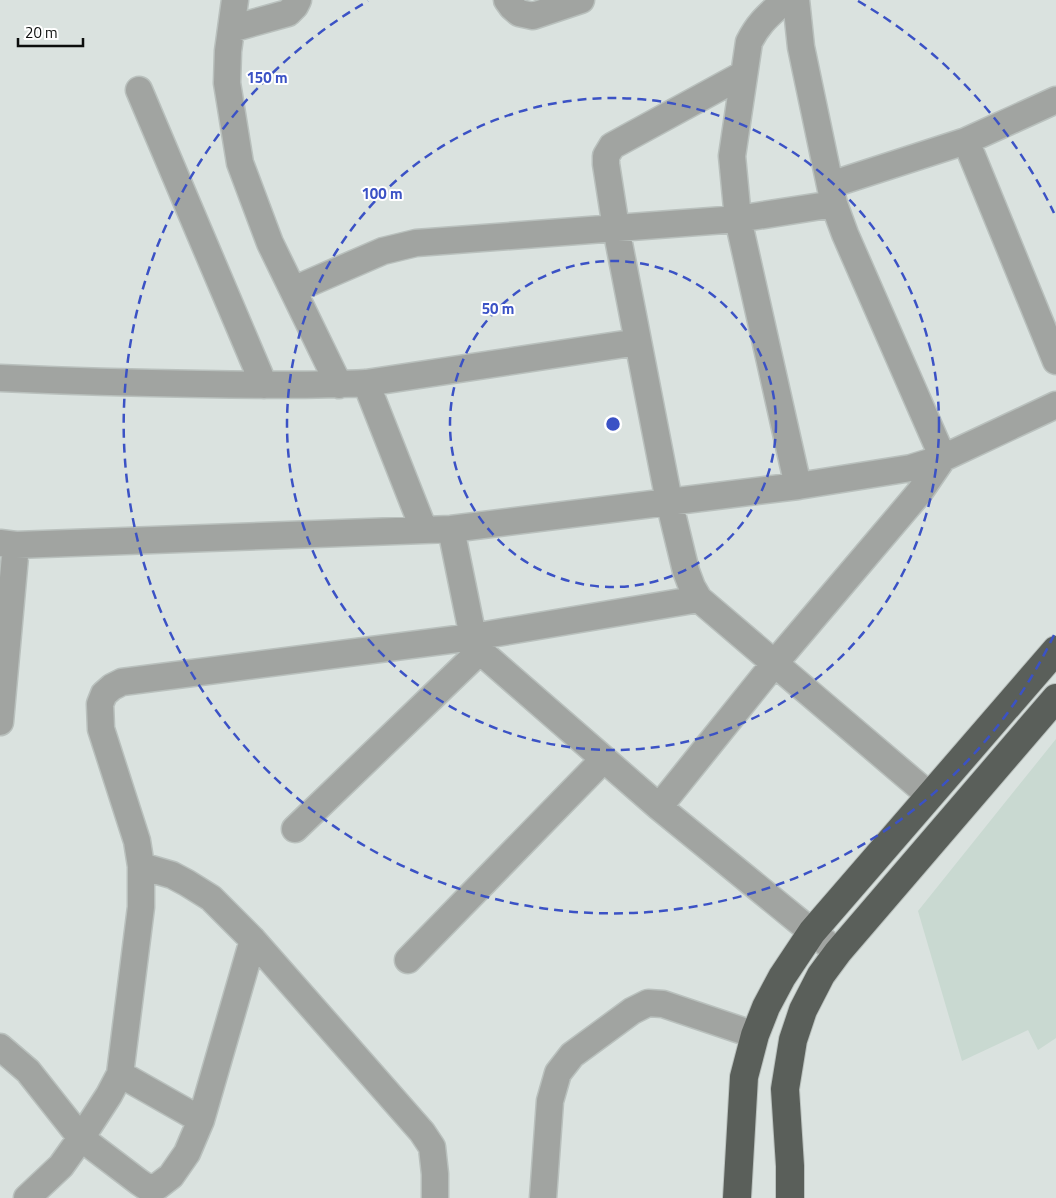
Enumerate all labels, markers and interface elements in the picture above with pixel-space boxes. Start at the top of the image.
scale bar [18,15,82,47]
text: 20 m [25,21,58,44]
text: 150 m [246,66,288,89]
text: 100 m [361,182,403,205]
text: 50 m [482,297,514,320]
centre of rings [604,415,622,433]

